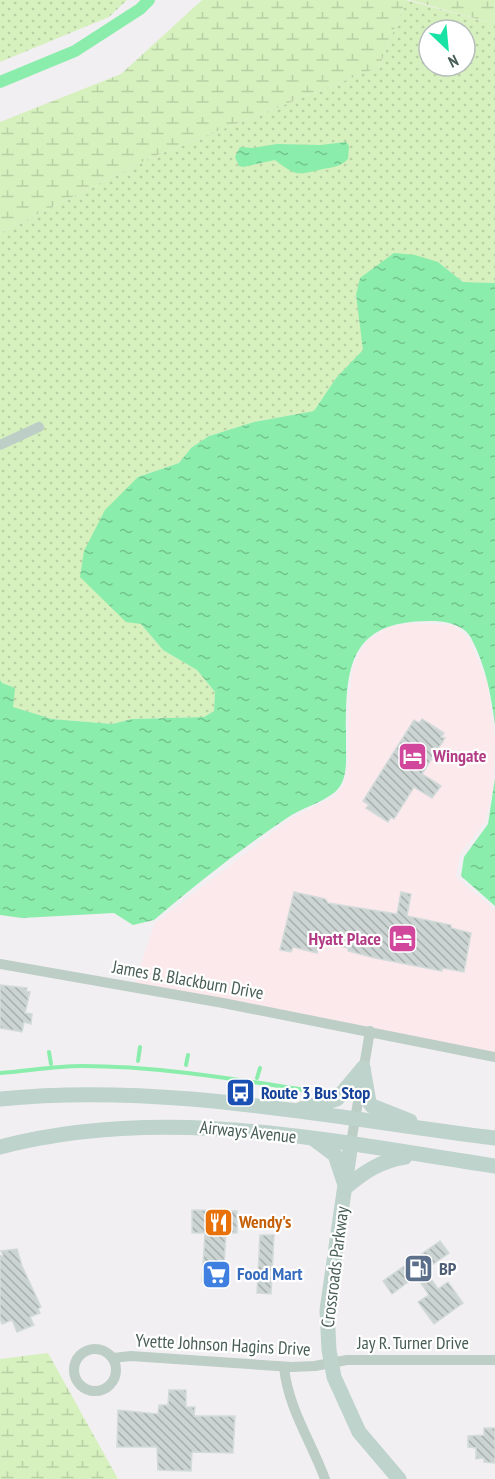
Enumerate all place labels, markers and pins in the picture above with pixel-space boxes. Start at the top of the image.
hotel icon: Wingate [396,740,428,772]
place label: Wingate [432,744,487,767]
hotel icon: Hyatt Place [386,923,418,955]
place label: Hyatt Place [309,927,381,950]
bus stop icon: Route 3 Bus Stop [224,1077,256,1109]
place label: Route 3 Bus Stop [261,1081,370,1104]
restaurant icon: Wendy's [202,1206,234,1238]
place label: Wendy's [238,1210,291,1233]
fuel station icon: BP [402,1253,434,1285]
place label: BP [439,1257,457,1280]
supermarket icon: Food Mart [200,1258,232,1290]
place label: Food Mart [237,1262,303,1285]

